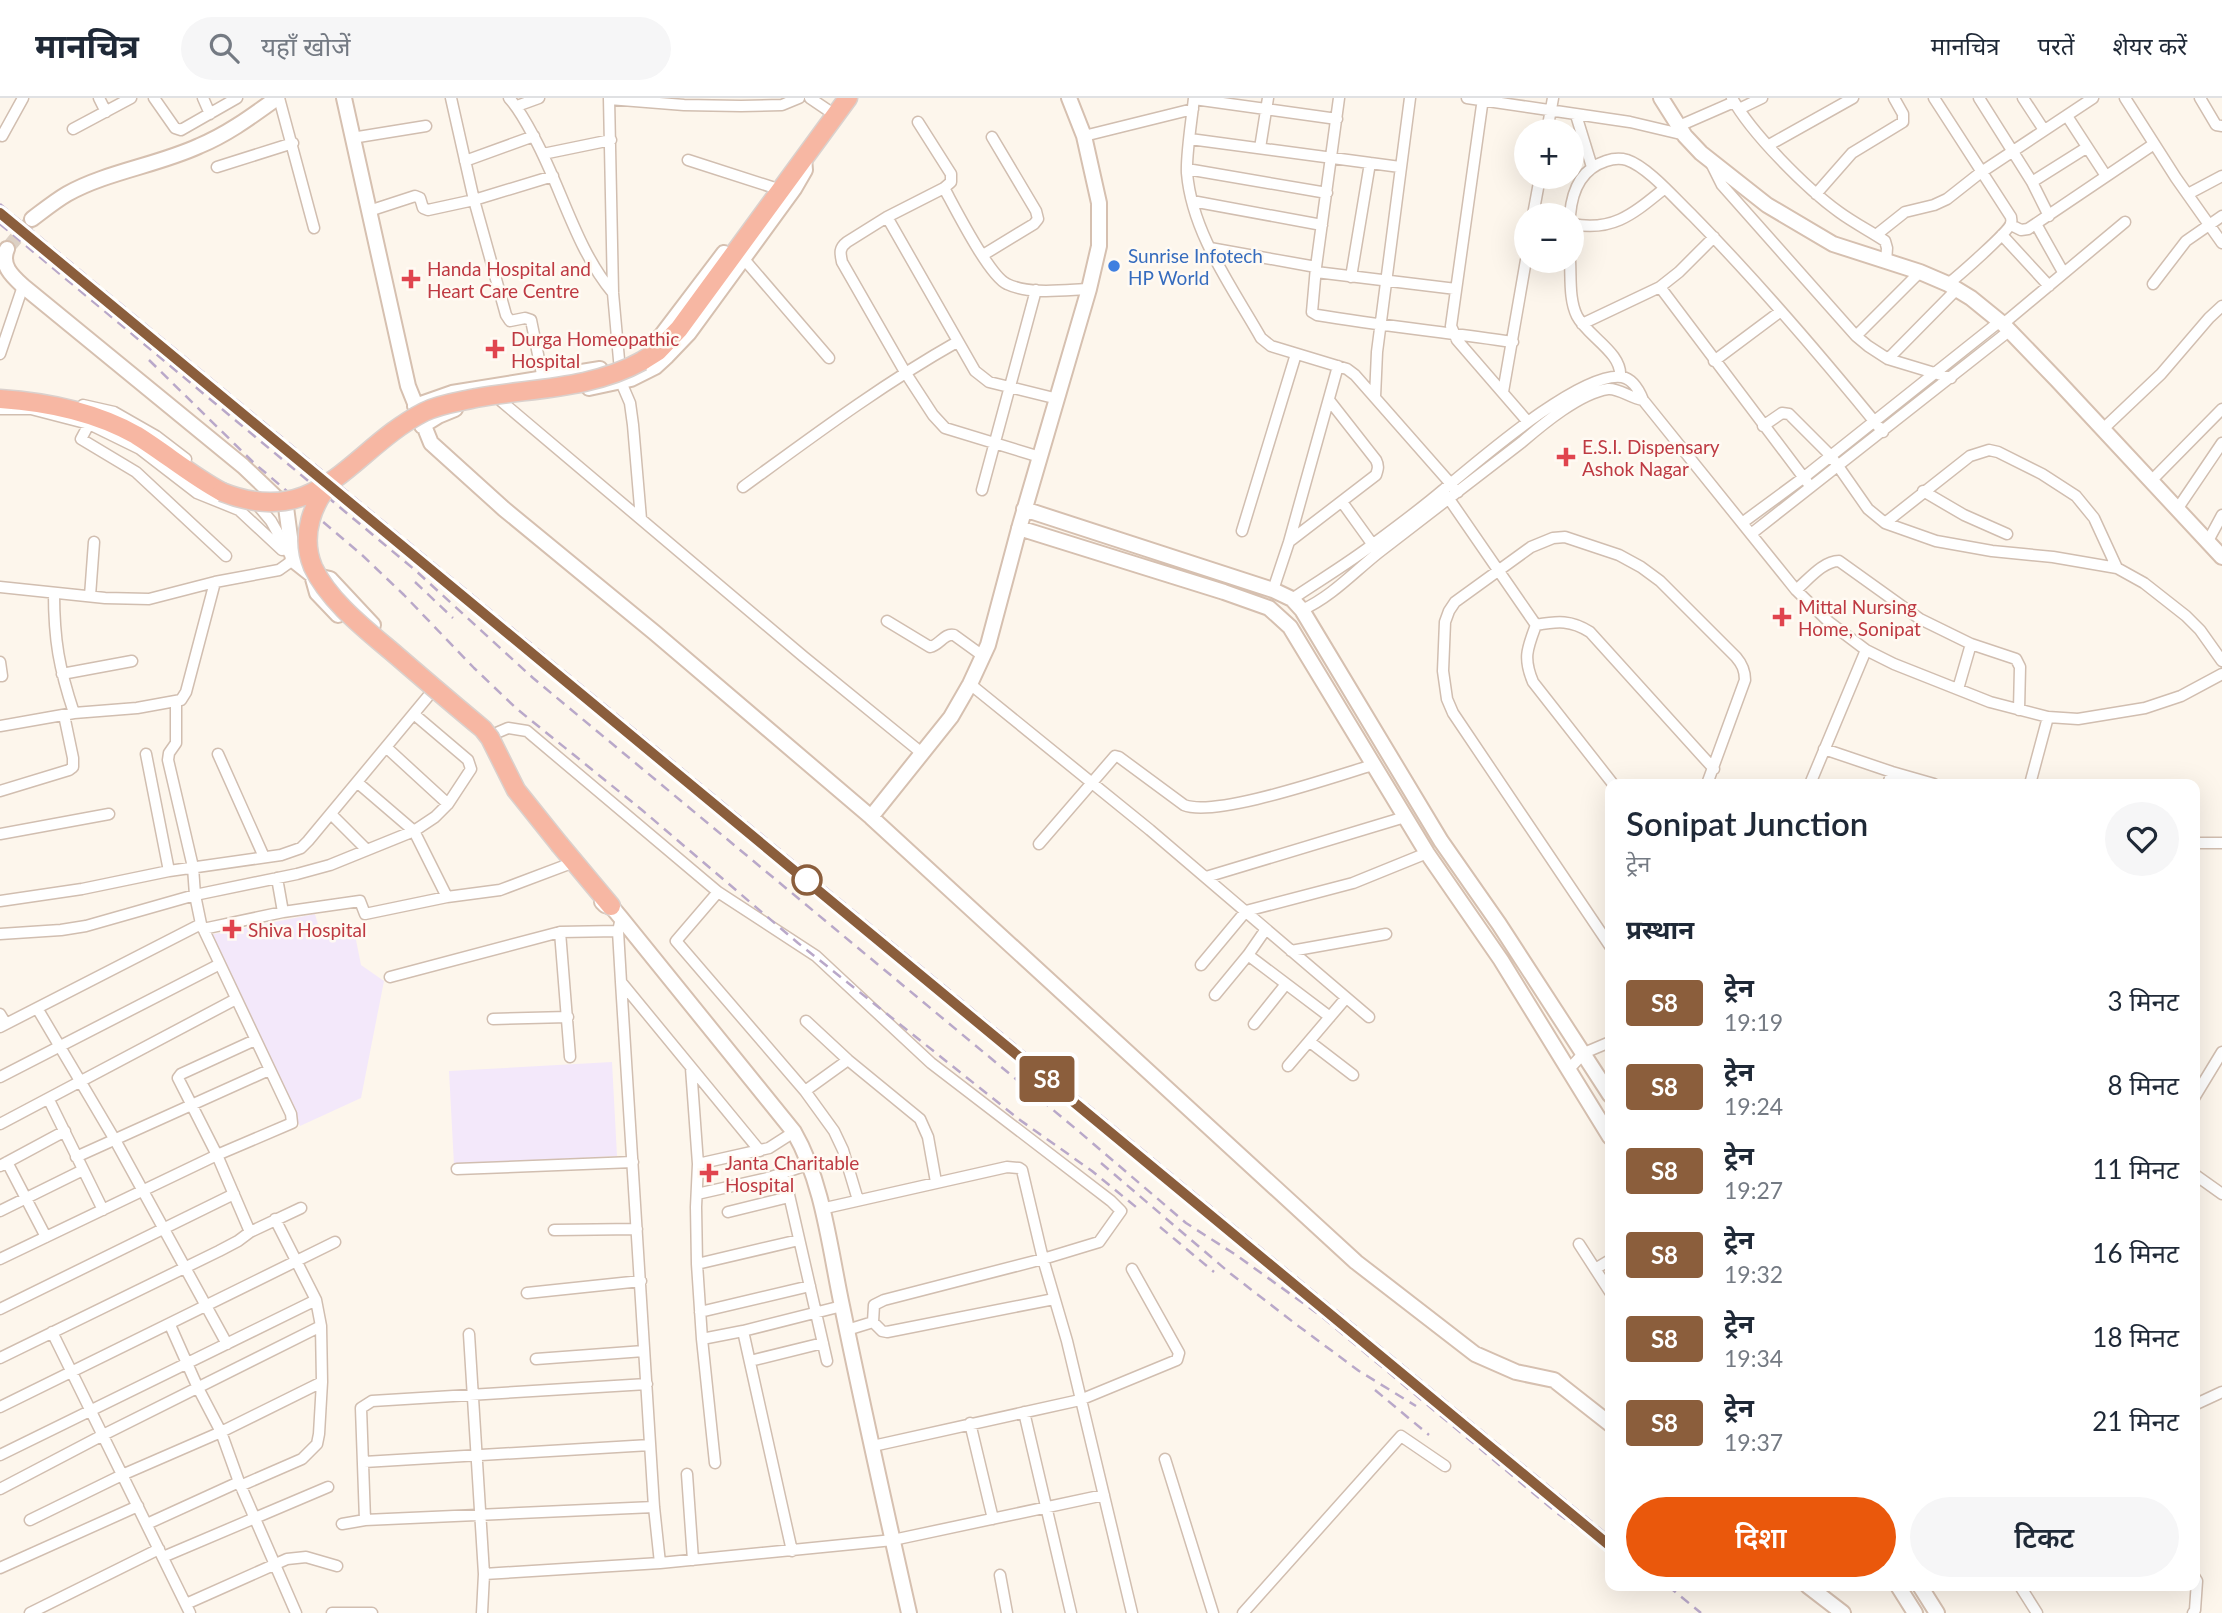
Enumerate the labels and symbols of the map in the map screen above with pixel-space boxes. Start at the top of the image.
place label: Sunrise Infotech HP World [1128,244,1263,289]
place label: Handa Hospital and Heart Care Centre [427,257,591,302]
marker: Sunrise Infotech HP World [1106,258,1122,274]
marker: Handa Hospital and Heart Care Centre [401,269,421,289]
place label: Durga Homeopathic Hospital [511,327,679,372]
marker: Durga Homeopathic Hospital [485,339,505,359]
place label: E.S.I. Dispensary Ashok Nagar [1582,435,1720,480]
marker: E.S.I. Dispensary Ashok Nagar [1556,447,1576,467]
place label: Mittal Nursing Home, Sonipat [1798,595,1921,640]
marker: Mittal Nursing Home, Sonipat [1772,607,1792,627]
unlabelled marker [792,865,822,895]
place label: Shiva Hospital [248,918,366,941]
marker: Shiva Hospital [222,919,242,939]
line badge: S8 [1016,1056,1078,1102]
place label: Janta Charitable Hospital [725,1151,859,1196]
marker: Janta Charitable Hospital [699,1163,719,1183]

